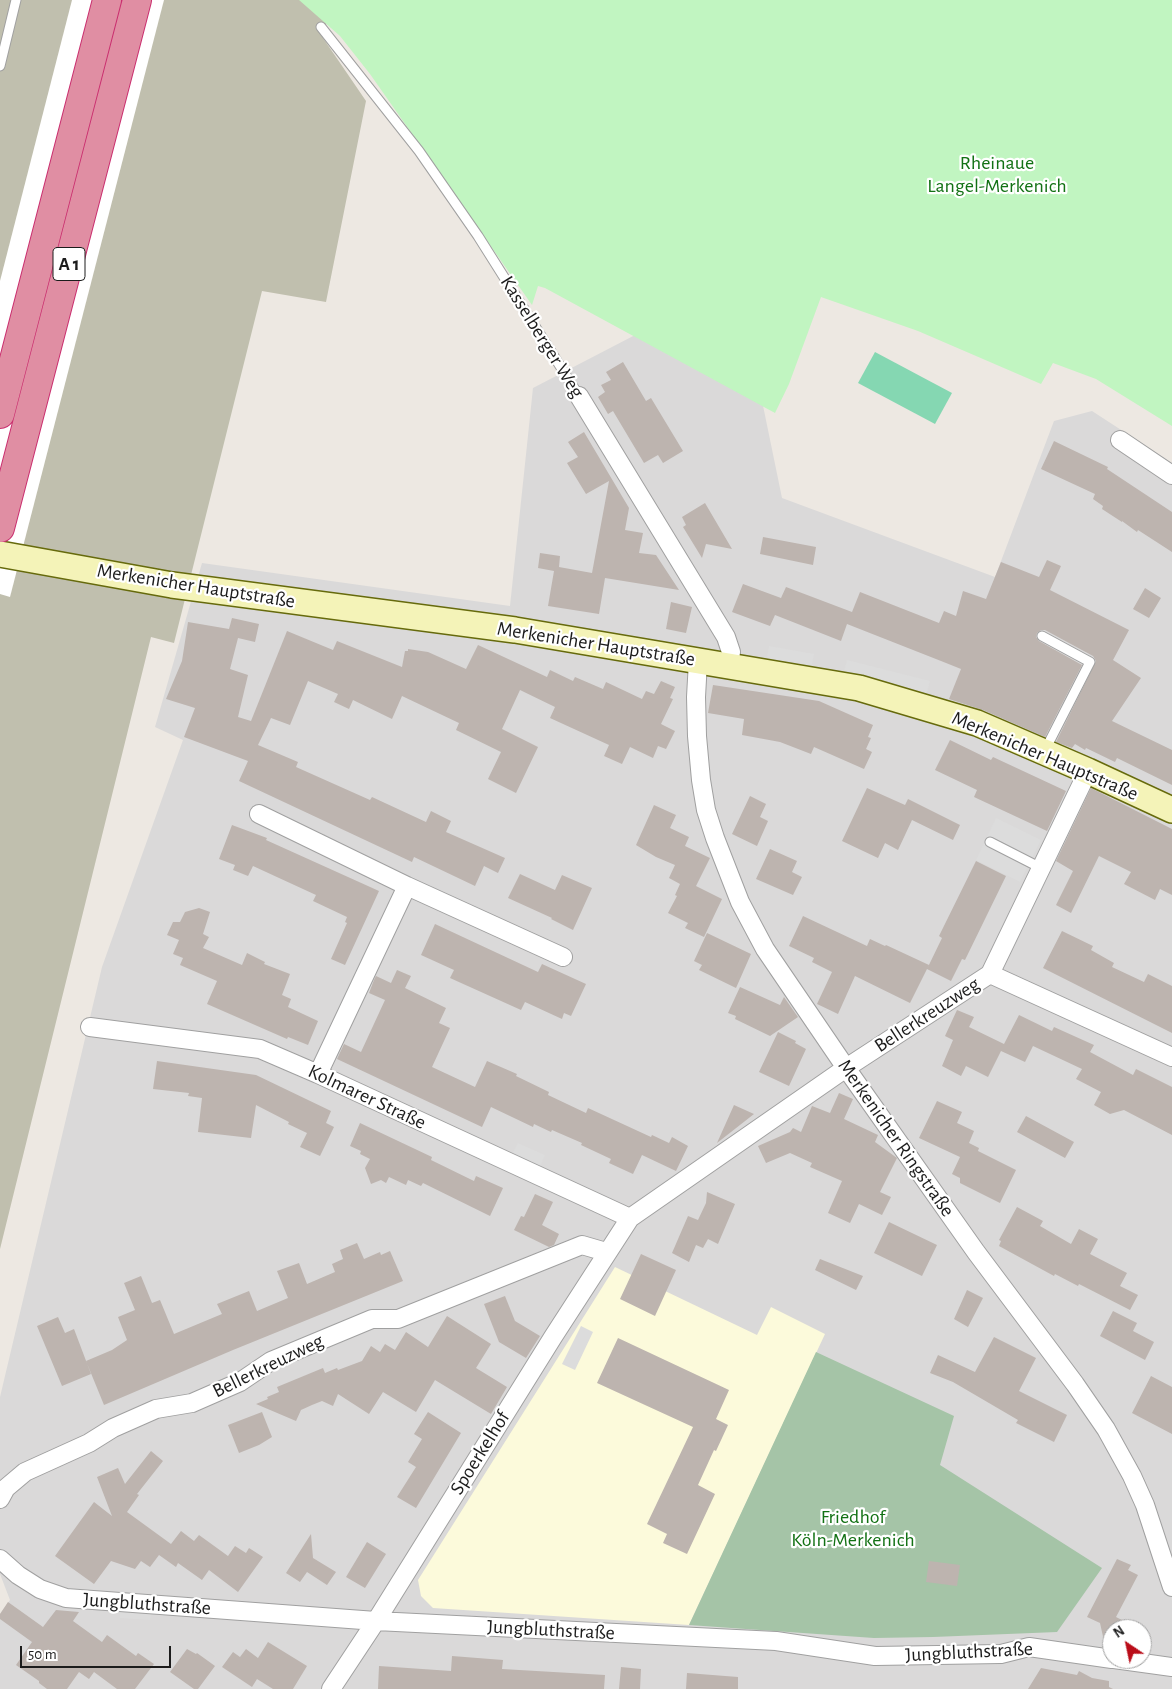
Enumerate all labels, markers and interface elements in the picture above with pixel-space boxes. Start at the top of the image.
park label: Rheinaue Langel-Merkenich [927,151,1067,198]
road number: A 1 [53,248,85,280]
street label: Kasselberger Weg [495,272,589,402]
street label: Merkenicher Hauptstraße [95,558,297,614]
street label: Merkenicher Hauptstraße [495,616,697,672]
street label: Merkenicher Hauptstraße [948,706,1142,806]
street label: Bellerkreuzweg [870,972,984,1058]
street label: Merkenicher Ringstraße [833,1055,959,1221]
street label: Kolmarer Straße [304,1059,430,1135]
street label: Bellerkreuzweg [209,1329,327,1403]
street label: Spoerkelhof [445,1407,515,1499]
park label: Friedhof Köln-Merkenich [791,1505,915,1552]
street label: Jungbluthstraße [82,1588,212,1620]
street label: Jungbluthstraße [487,1615,615,1645]
north arrow [1102,1619,1152,1669]
text: N [1111,1624,1127,1641]
scale bar [22,1636,174,1668]
street label: Jungbluthstraße [905,1637,1033,1667]
text: 50 m [28,1647,57,1662]

